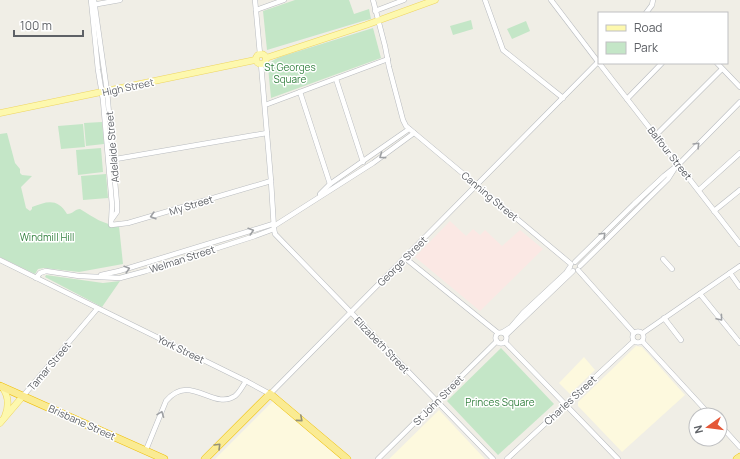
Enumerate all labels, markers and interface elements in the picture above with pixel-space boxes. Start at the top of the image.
scale bar [14,12,83,38]
legend [598,12,728,64]
text: 100 m [20,17,52,34]
text: Road [634,19,662,36]
text: Park [634,39,659,56]
park label: St Georges Square [264,60,316,86]
street label: High Street [101,75,155,99]
street label: Adelaide Street [102,111,122,183]
street label: Balfour Street [645,123,695,183]
one-way arrow [692,142,700,150]
one-way arrow [380,151,387,158]
street label: Canning Street [459,168,521,224]
street label: My Street [167,192,215,218]
one-way arrow [150,211,157,220]
one-way arrow [247,227,254,236]
park label: Windmill Hill [20,230,74,244]
one-way arrow [598,232,606,240]
street label: George Street [374,233,430,289]
street label: Welman Street [147,242,217,276]
one-way arrow [123,265,130,274]
street label: Elizabeth Street [351,314,413,376]
one-way arrow [715,314,722,321]
street label: York Street [155,332,207,366]
street label: Tamar Street [24,339,74,393]
street label: St John Street [410,372,466,428]
street label: Charles Street [541,372,599,428]
park label: Princes Square [465,395,535,409]
street label: Brisbane Street [46,401,118,443]
north arrow [688,407,728,447]
one-way arrow [156,411,164,418]
one-way arrow [295,414,303,422]
text: N [690,424,706,435]
one-way arrow [213,443,221,451]

